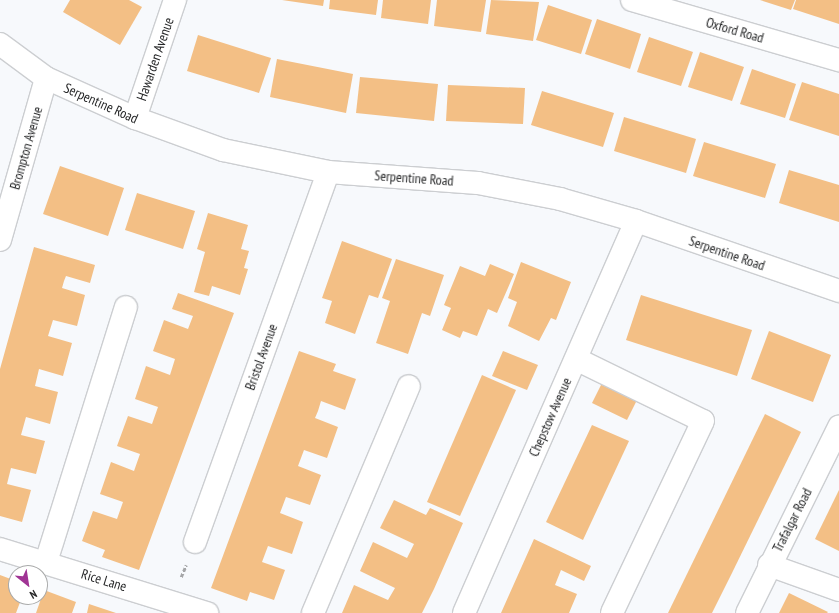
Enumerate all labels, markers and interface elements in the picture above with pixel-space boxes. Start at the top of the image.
street label: Oxford Road [704,14,766,46]
street label: Hawarden Avenue [133,15,177,103]
street label: Serpentine Road [61,79,141,127]
street label: Brompton Avenue [6,104,46,192]
street label: Serpentine Road [374,167,454,189]
street label: Serpentine Road [687,232,767,274]
street label: Bristol Avenue [241,321,281,393]
street label: Chepstow Avenue [525,375,575,459]
street label: Trafalgar Road [769,485,815,555]
north arrow [8,565,48,605]
street label: Rice Lane [79,565,129,595]
text: N [27,587,40,602]

